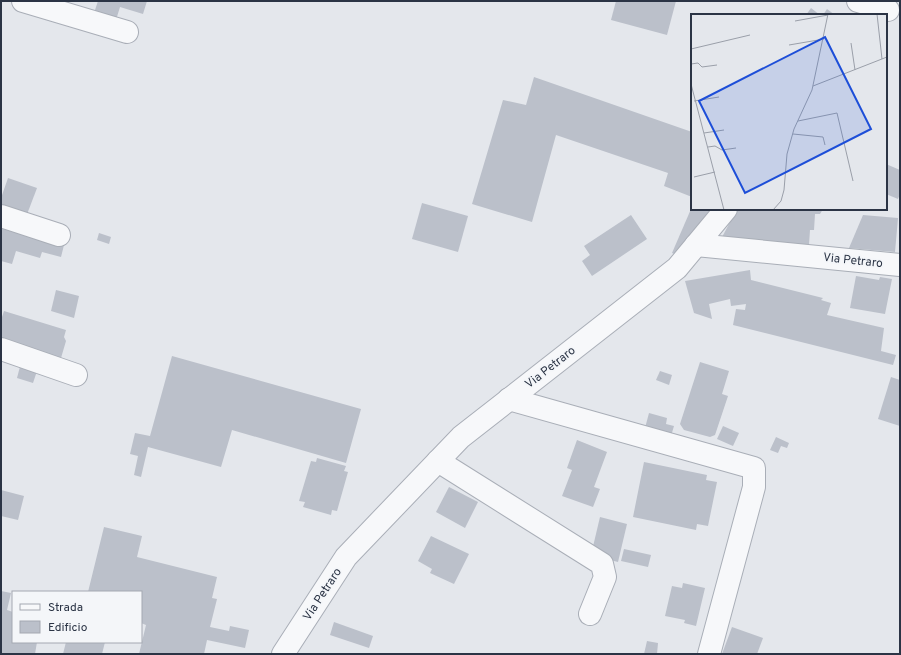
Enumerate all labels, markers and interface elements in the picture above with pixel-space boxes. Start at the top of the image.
inset map [691,14,887,210]
street label: Via Petraro [822,250,884,272]
street label: Via Petraro [522,343,579,393]
street label: Via Petraro [300,565,346,624]
legend [12,591,142,643]
text: Strada [48,600,83,616]
text: Edificio [48,620,88,636]

